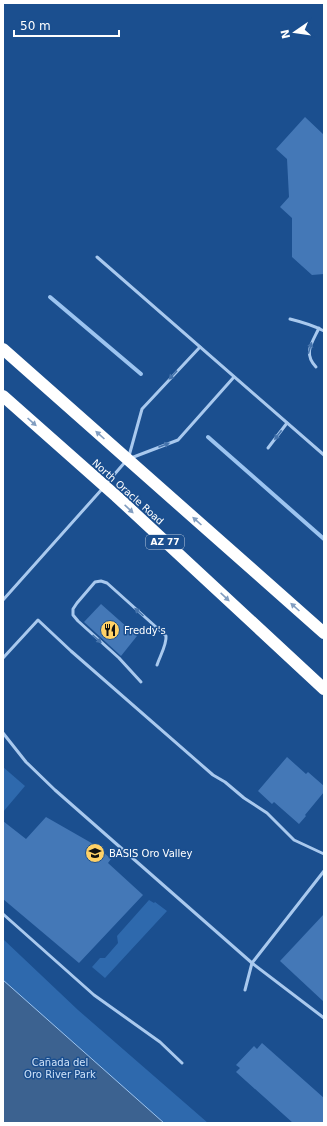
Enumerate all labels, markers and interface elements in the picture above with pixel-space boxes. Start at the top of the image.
scale bar [14,12,119,38]
north arrow [275,12,315,52]
text: 50 m [20,19,51,33]
text: N [278,28,293,40]
one-way arrow [307,342,313,354]
one-way arrow [169,370,178,380]
one-way arrow [27,418,37,427]
one-way arrow [95,430,105,440]
one-way arrow [273,430,282,441]
one-way arrow [158,442,170,448]
street label: North Oracle Road [90,457,166,527]
one-way arrow [124,504,134,513]
one-way arrow [192,517,203,526]
road number: AZ 77 [146,535,184,549]
one-way arrow [220,592,229,601]
one-way arrow [290,603,300,612]
one-way arrow [135,608,144,617]
restaurant icon: Freddy's [99,619,121,641]
place label: Freddy's [124,625,166,636]
one-way arrow [92,634,102,643]
school or university icon: BASIS Oro Valley [84,842,106,864]
place label: BASIS Oro Valley [109,848,192,859]
park label: Cañada del Oro River Park [24,1057,96,1080]

